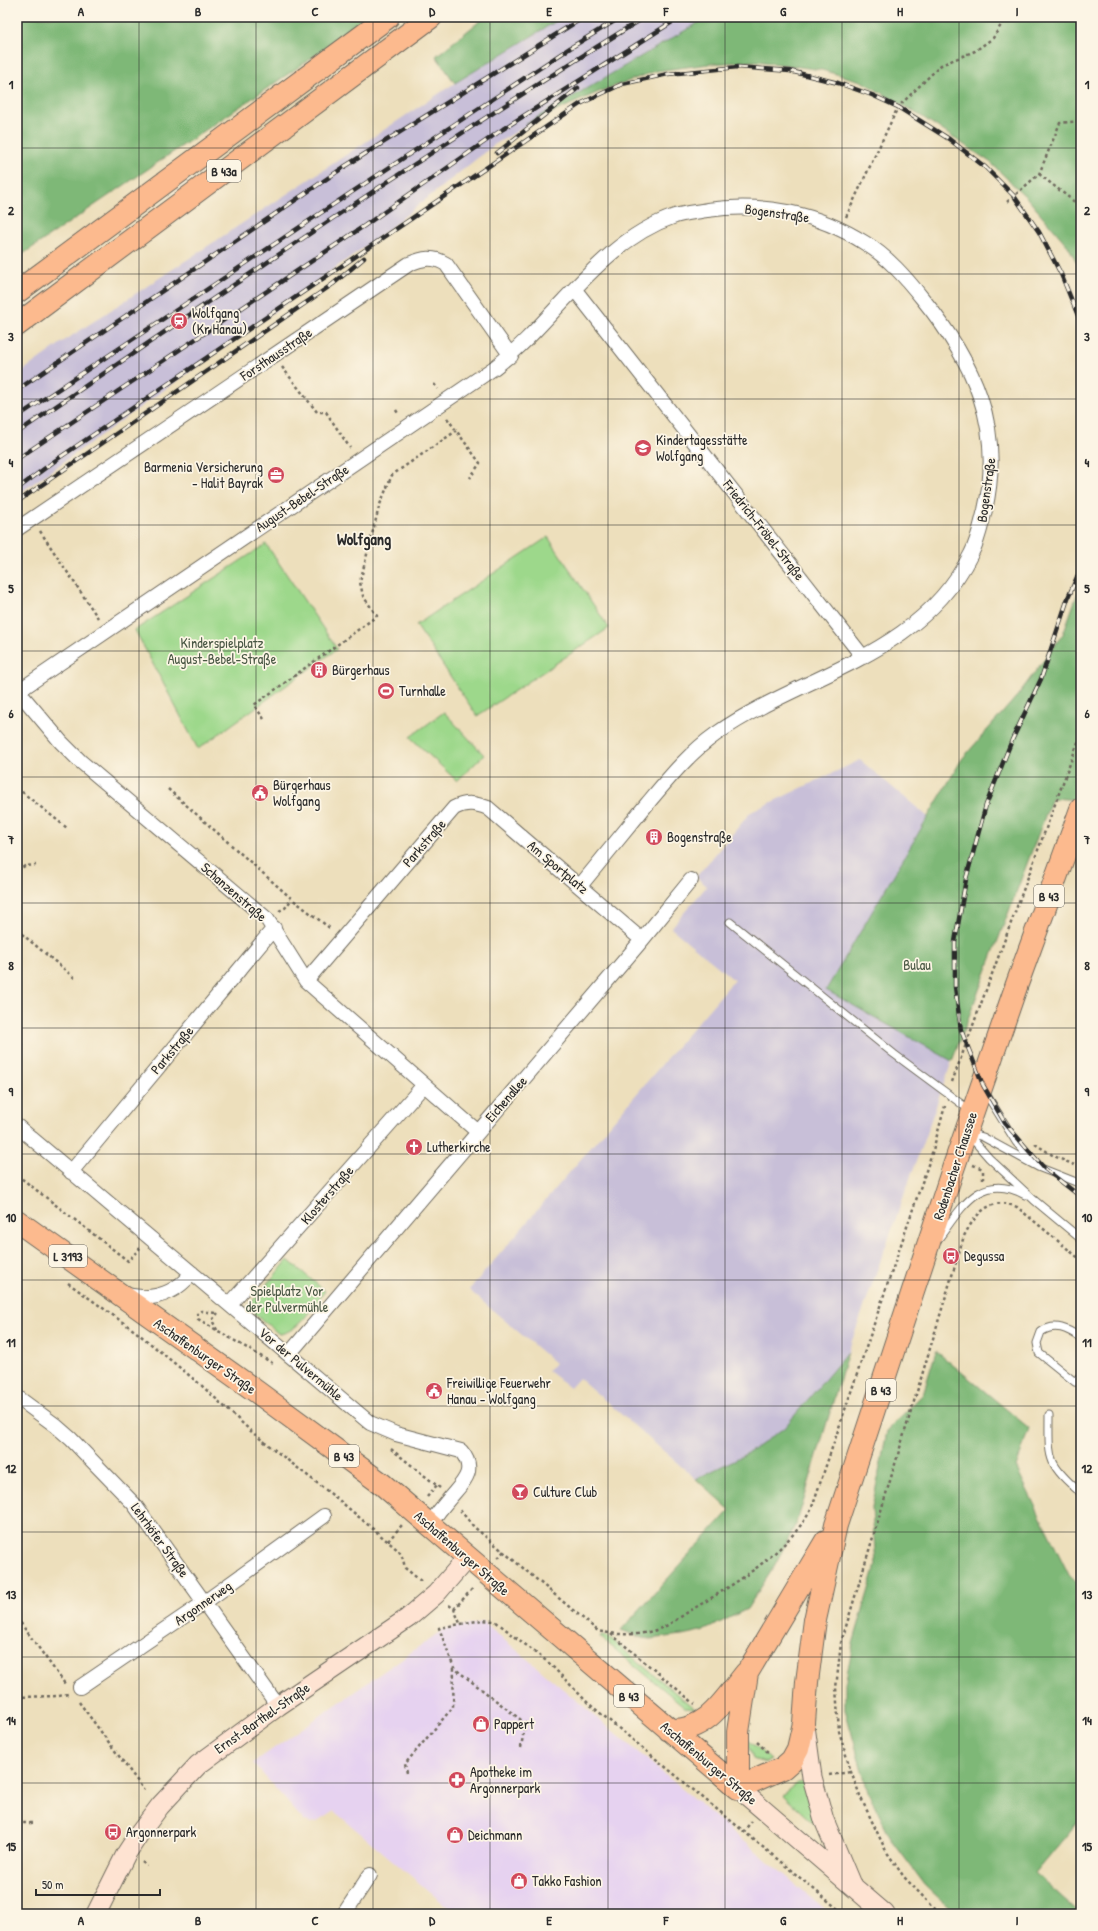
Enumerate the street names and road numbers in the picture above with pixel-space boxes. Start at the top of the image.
road number: B 43a [207,160,241,182]
street label: Bogenstraße [743,199,811,227]
street label: Forsthausstraße [235,322,316,386]
street label: Bogenstraße [972,456,1000,524]
street label: August-Bebel-Straße [251,459,353,537]
street label: Friedrich-Fröbel-Straße [718,475,810,585]
street label: Parkstraße [398,814,451,871]
street label: Am Sportplatz [523,836,593,898]
street label: Schanzenstraße [197,858,272,927]
road number: B 43 [1034,885,1064,907]
street label: Parkstraße [146,1021,198,1078]
street label: Eichenallee [480,1071,531,1126]
street label: Rodenbacher Chaussee [928,1109,981,1222]
street label: Klosterstraße [296,1161,358,1229]
road number: L 3193 [49,1245,87,1267]
street label: Aschaffenburger Straße [150,1313,260,1399]
street label: Vor der Pulvermühle [255,1323,348,1405]
road number: B 43 [866,1379,896,1401]
road number: B 43 [329,1445,359,1467]
street label: Lehrhöfer Straße [126,1499,194,1582]
street label: Aschaffenburger Straße [410,1506,514,1600]
street label: Argonnerweg [170,1576,236,1630]
street label: Ernst-Barthel-Straße [210,1677,314,1758]
road number: B 43 [614,1685,644,1707]
street label: Aschaffenburger Straße [656,1717,762,1810]

